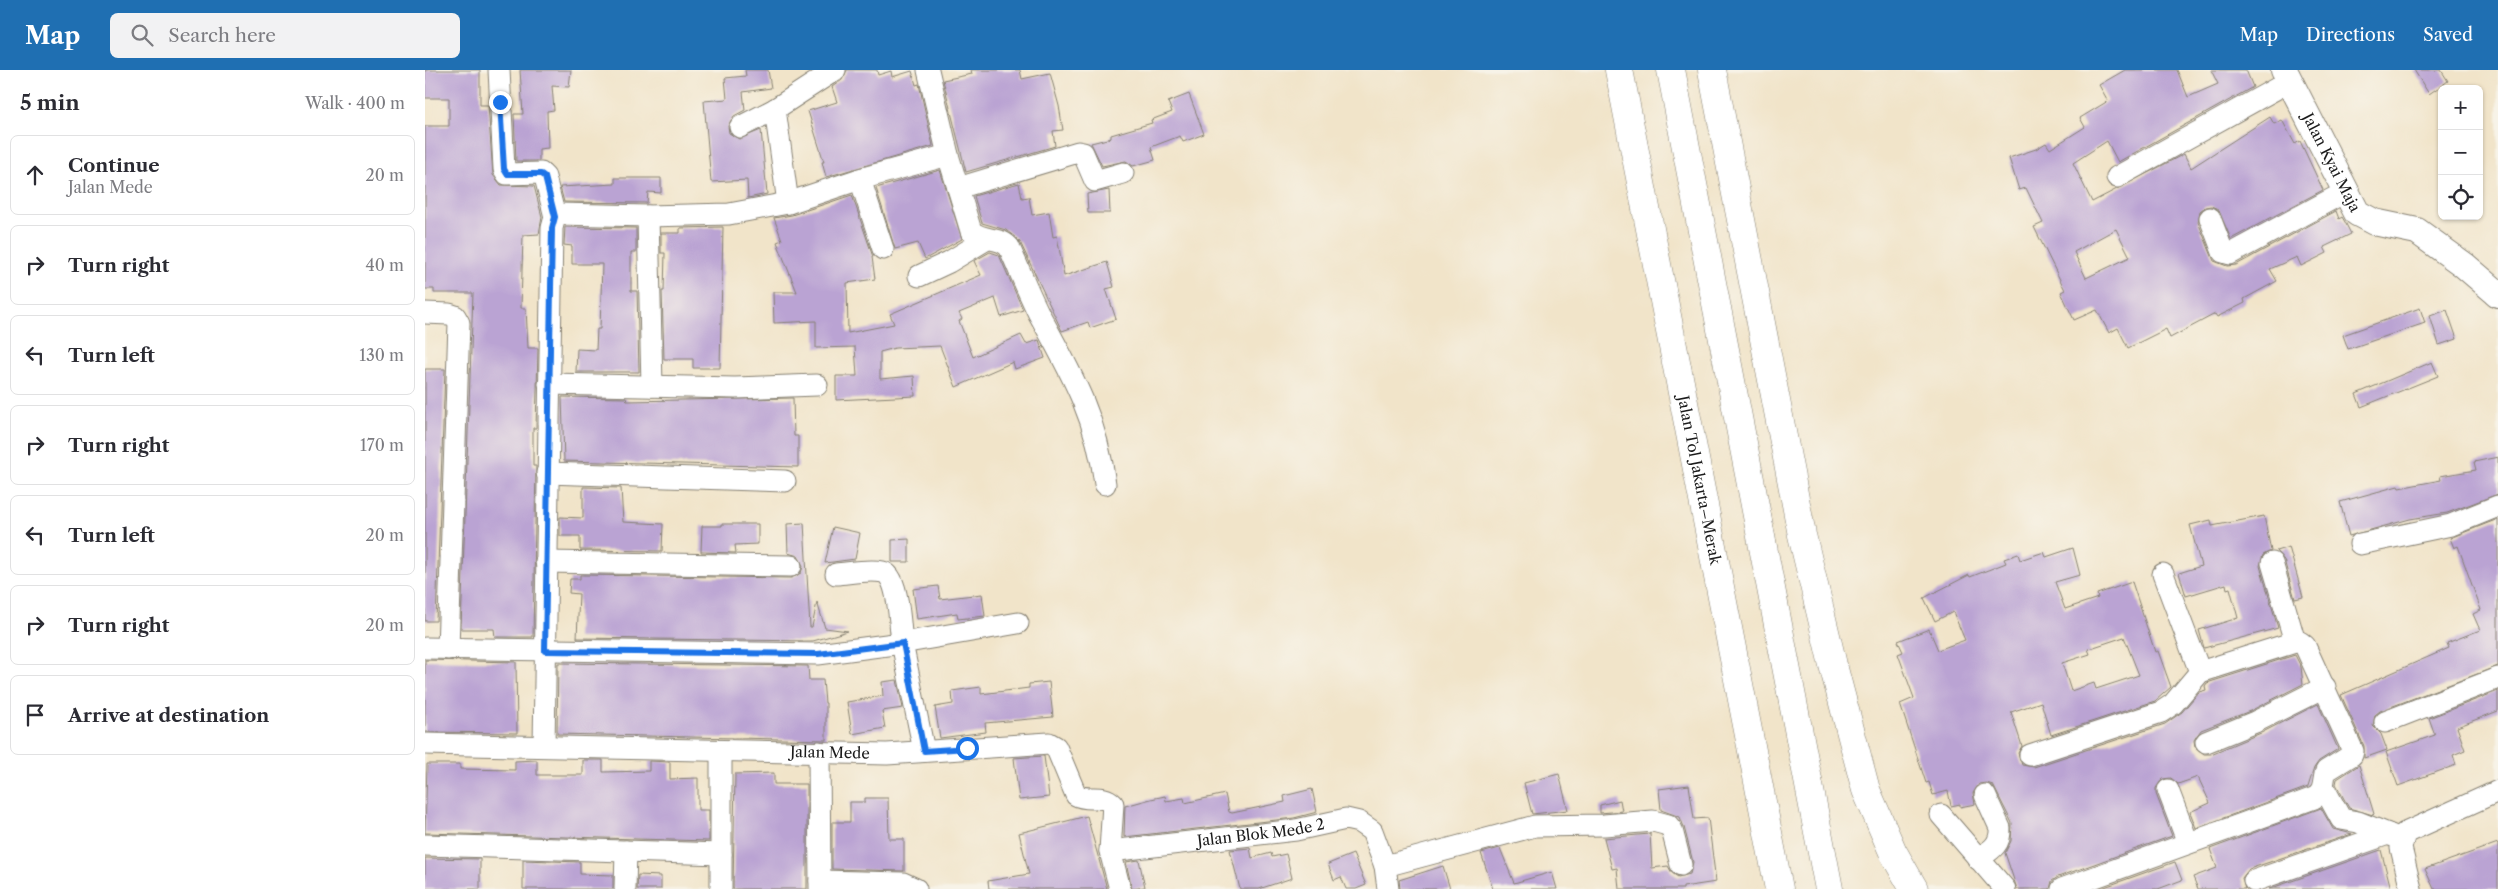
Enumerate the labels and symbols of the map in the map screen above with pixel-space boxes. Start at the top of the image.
route end [489,91,512,114]
street label: Jalan Kyai Maja [2298,108,2365,215]
street label: Jalan Tol Jakarta–Merak [1673,392,1726,568]
route start [956,737,979,760]
street label: Jalan Mede [788,742,870,763]
street label: Jalan Blok Mede 2 [1194,814,1326,850]

